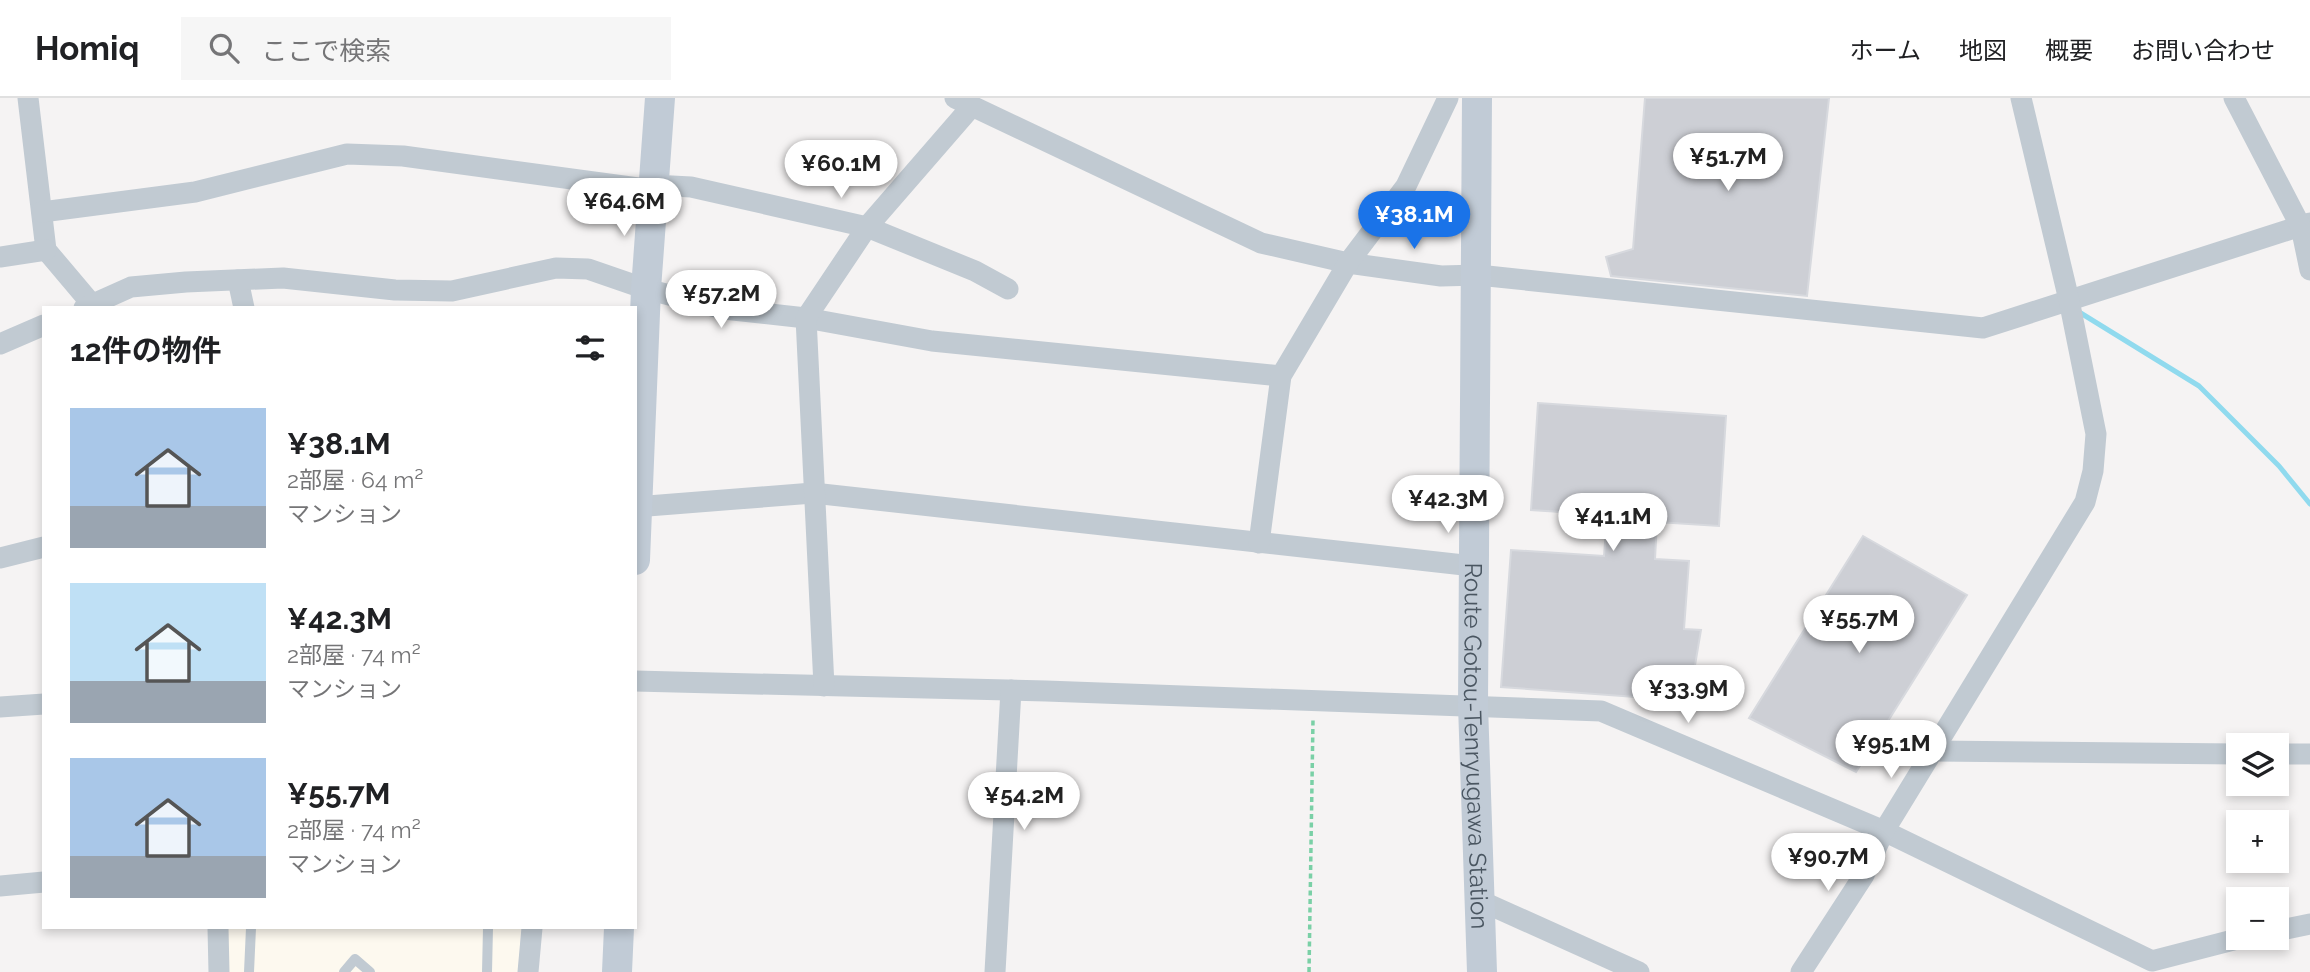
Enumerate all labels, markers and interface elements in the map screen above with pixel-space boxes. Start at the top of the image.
search box [181,17,671,80]
text: Homiq [35,29,139,68]
icon: search [205,29,243,67]
text: ここで検索 [261,36,391,66]
text: ホーム [1850,36,1921,65]
text: 地図 [1959,36,2007,65]
text: 概要 [2045,36,2093,65]
text: お問い合わせ [2131,36,2275,65]
pin: ¥51.7M [1671,134,1785,193]
pin: ¥60.1M [784,140,898,200]
text: ¥51.7M [1689,142,1767,169]
text: ¥60.1M [801,149,881,176]
pin: ¥64.6M [567,178,681,238]
text: ¥64.6M [583,187,665,214]
pin: ¥38.1M [1357,192,1471,251]
text: ¥38.1M [1374,200,1454,227]
pin: ¥57.2M [664,271,778,330]
text: ¥57.2M [682,279,760,306]
icon: filters [571,329,609,367]
text: 12件の物件 [70,333,222,368]
text: ¥38.1M [287,426,391,461]
icon: home [126,436,210,520]
text: 2部屋 · 64 m² [287,466,423,493]
pin: ¥42.3M [1391,476,1505,535]
text: ¥42.3M [1408,484,1488,511]
pin: ¥41.1M [1556,494,1670,553]
text: マンション [287,500,402,527]
text: ¥41.1M [1574,502,1652,529]
street label: Route Gotou-Tenryugawa Station [1458,562,1495,930]
pin: ¥55.7M [1802,596,1916,655]
text: ¥42.3M [287,601,392,636]
text: ¥55.7M [1819,604,1899,631]
icon: home [126,611,210,695]
text: 2部屋 · 74 m² [287,641,421,668]
pin: ¥33.9M [1631,666,1745,725]
text: ¥33.9M [1648,674,1728,701]
text: マンション [287,675,402,702]
pin: ¥95.1M [1834,720,1948,780]
text: ¥95.1M [1851,729,1931,756]
map controls [2226,733,2289,950]
button: layers [2226,733,2289,796]
pin: ¥54.2M [967,772,1081,832]
text: ¥55.7M [287,776,391,811]
text: ¥54.2M [984,781,1064,808]
icon: home [126,786,210,870]
button: + [2226,810,2289,873]
text: 2部屋 · 74 m² [287,816,421,843]
pin: ¥90.7M [1771,834,1885,893]
text: ¥90.7M [1787,842,1869,869]
text: マンション [287,850,402,877]
button: − [2226,887,2289,950]

